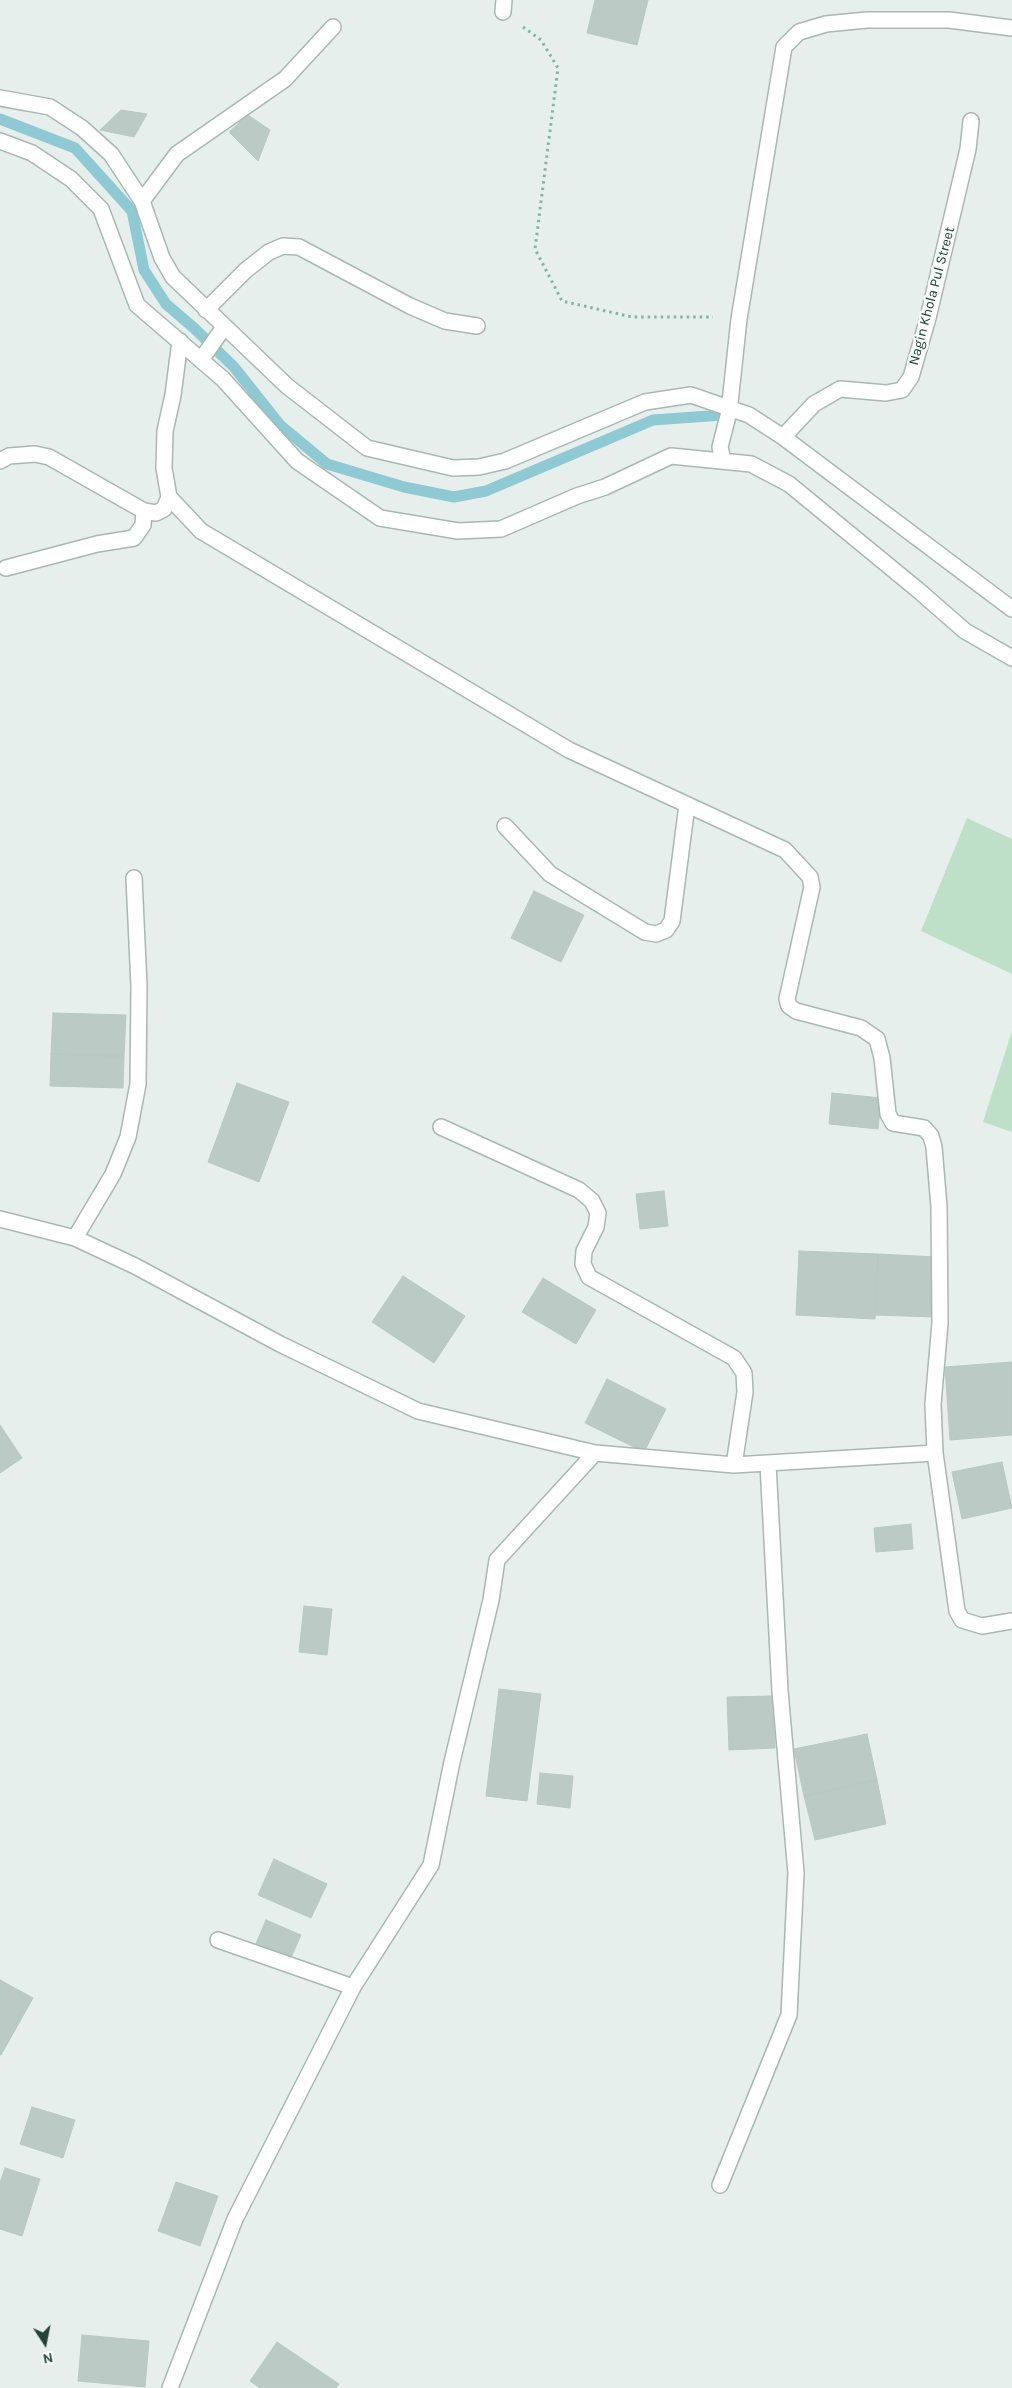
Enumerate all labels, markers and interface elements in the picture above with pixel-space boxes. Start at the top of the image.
street label: Nagin Khola Pul Street [905,225,959,367]
north arrow [20,2318,70,2368]
text: N [41,2349,55,2368]

